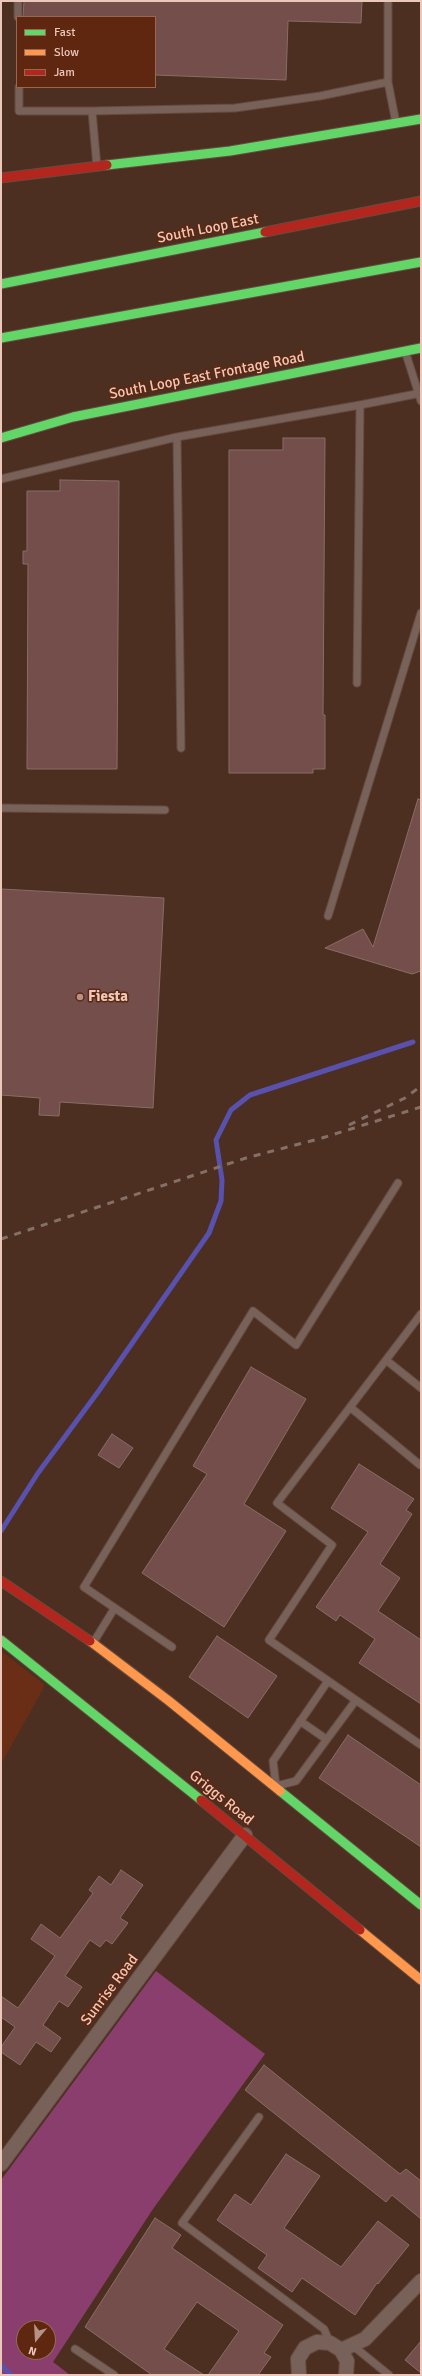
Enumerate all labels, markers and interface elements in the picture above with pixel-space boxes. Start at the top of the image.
legend [16,16,156,88]
text: Fast [54,25,75,40]
text: Slow [54,45,79,60]
text: Jam [54,65,75,80]
street label: South Loop East [156,210,260,248]
street label: South Loop East Frontage Road [108,348,306,404]
place label: Fiesta [88,988,128,1006]
marker: Fiesta [75,992,85,1002]
street label: Griggs Road [185,1767,257,1829]
street label: Sunrise Road [78,1951,142,2029]
north arrow [16,2320,56,2360]
text: N [27,2344,38,2358]

